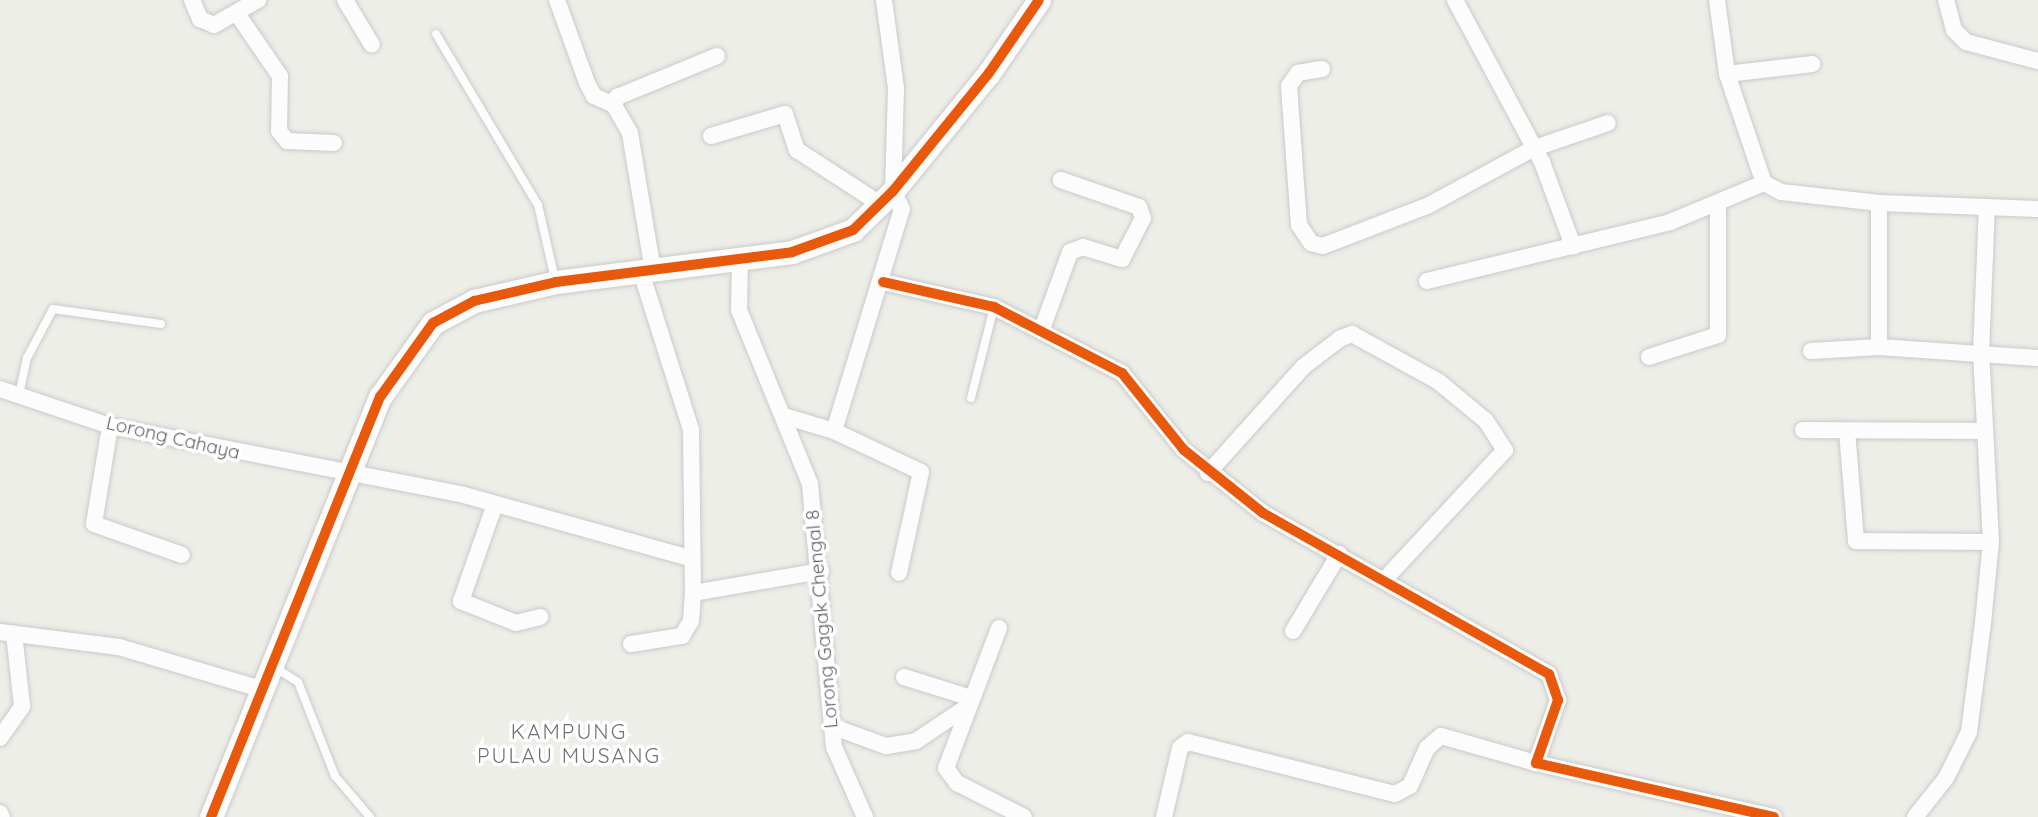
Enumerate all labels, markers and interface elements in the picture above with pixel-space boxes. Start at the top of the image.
street label: Lorong Cahaya [104,412,242,464]
street label: Lorong Gagak Chengal 8 [801,509,843,729]
district label: KAMPUNG PULAU MUSANG [478,718,660,768]

